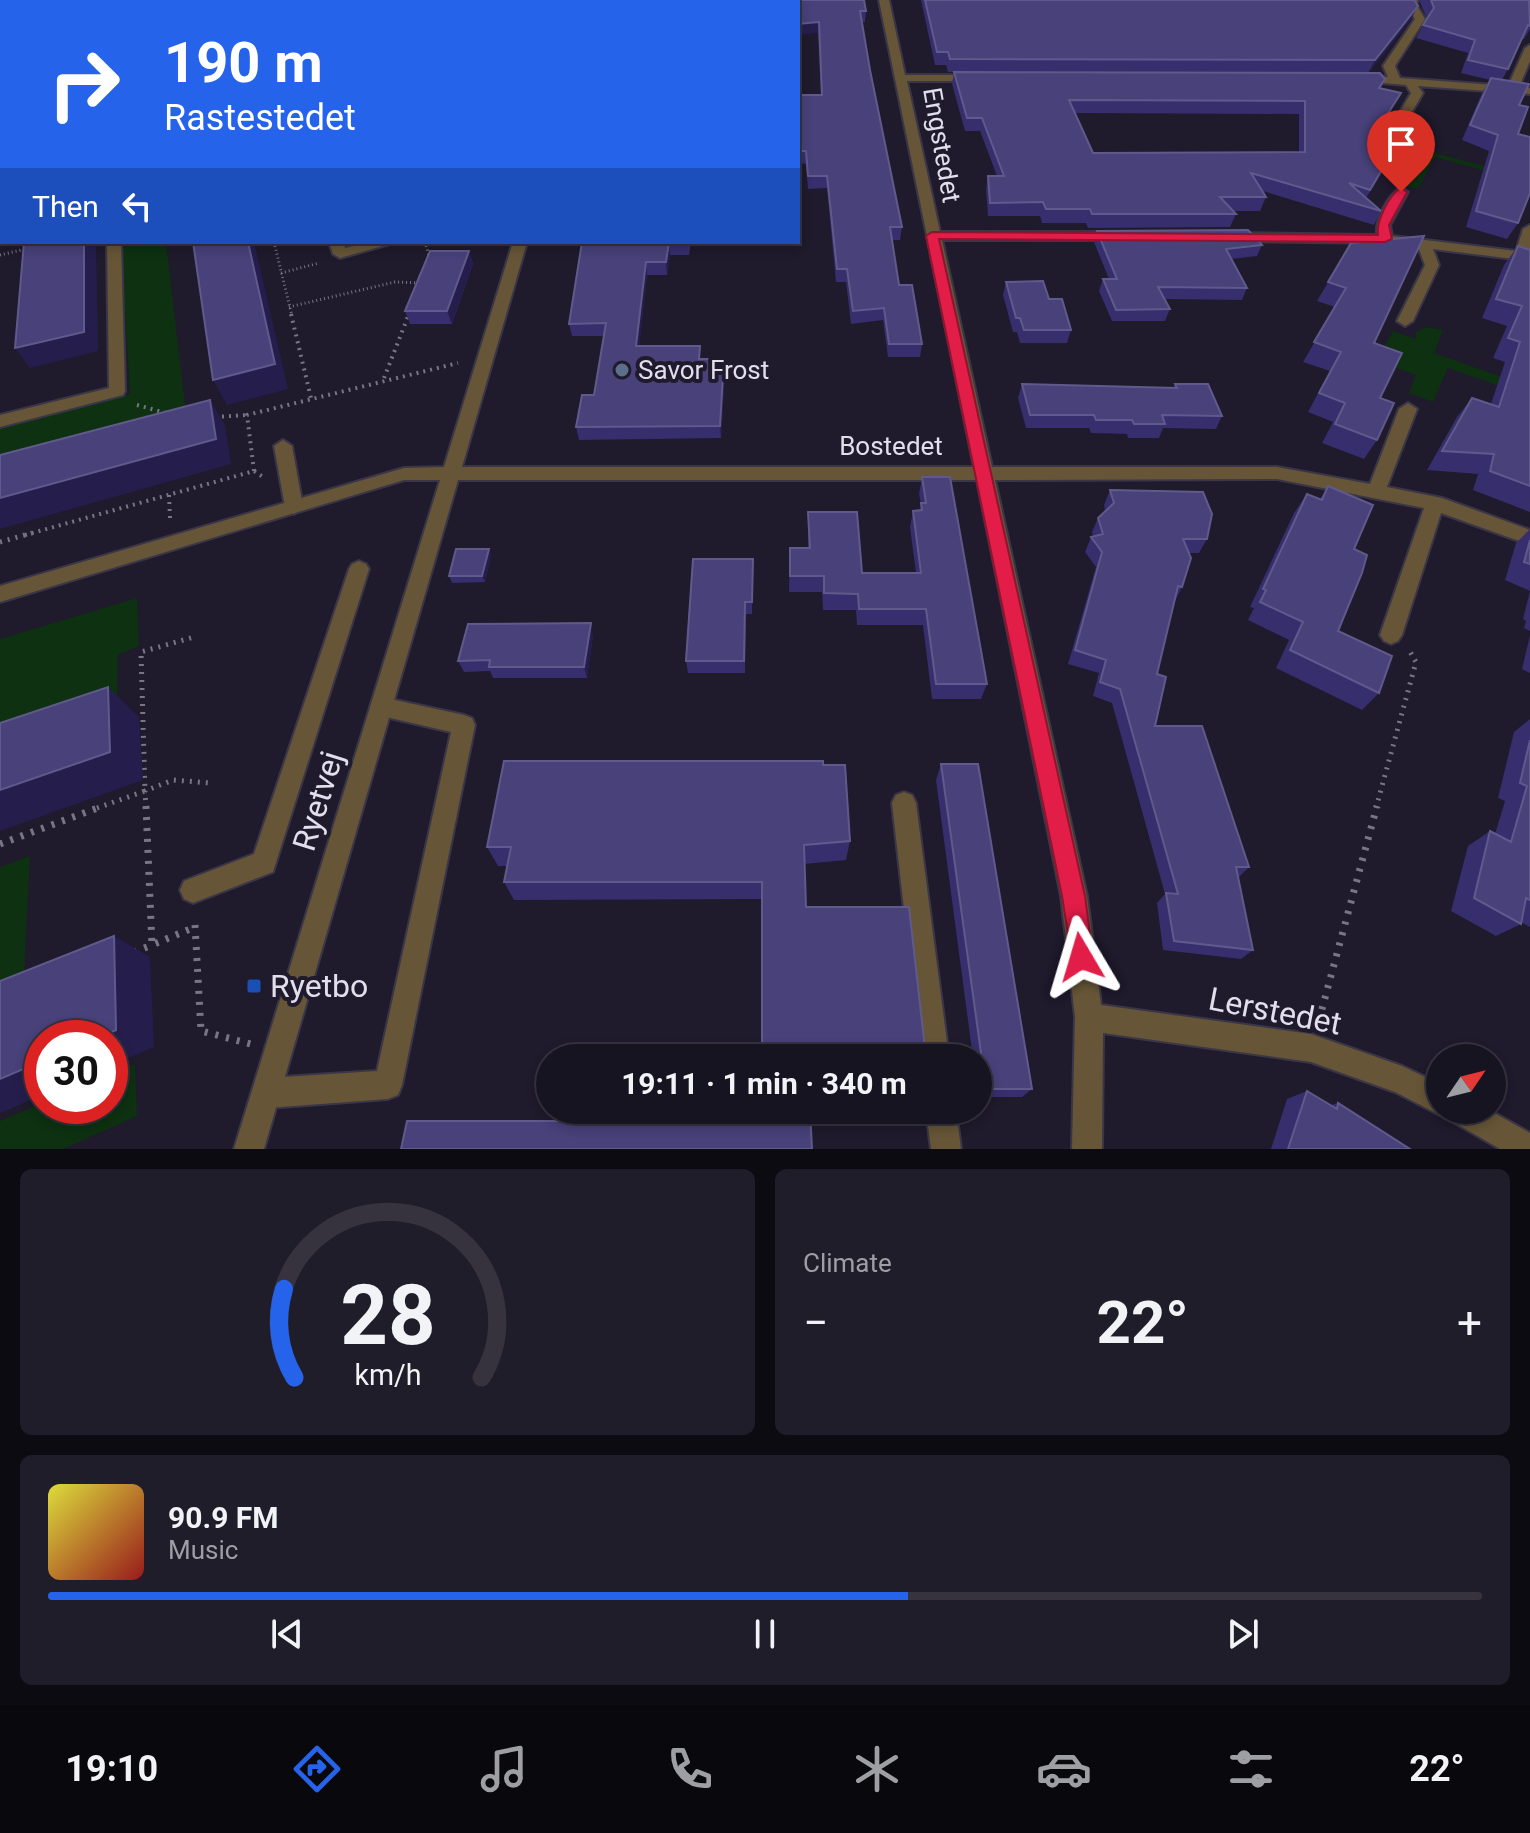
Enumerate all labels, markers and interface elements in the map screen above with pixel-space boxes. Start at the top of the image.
text: 190 m [164,30,323,96]
icon: right [32,32,136,136]
street label: Engstedet [917,85,967,205]
text: Rastestedet [164,97,356,139]
pin [1367,110,1435,192]
icon: arrive [1379,122,1423,166]
icon: left [115,184,159,228]
text: Then [32,189,99,224]
place label: Savor Frost [638,355,769,385]
marker: Savor Frost [613,361,631,379]
street label: Bostedet [839,431,943,461]
street label: Ryetvej [285,747,351,855]
position arrow [1039,915,1123,999]
place label: Ryetbo [270,967,368,1005]
marker: Ryetbo [245,977,263,995]
street label: Lerstedet [1205,980,1345,1042]
speed limit sign: 30 [24,1020,128,1124]
north arrow [1426,1044,1506,1124]
map controls [1426,1044,1506,1124]
text: 19:11 · 1 min · 340 m [621,1066,907,1101]
text: Climate [803,1248,892,1278]
text: 28 [340,1267,435,1364]
text: 22° [1096,1287,1189,1358]
text: − [803,1297,828,1349]
text: + [1457,1297,1482,1349]
text: km/h [354,1358,421,1392]
text: 90.9 FM [168,1500,279,1535]
text: Music [168,1535,238,1565]
icon: previous [265,1612,309,1656]
icon: pause [743,1612,787,1656]
icon: next [1221,1612,1265,1656]
icon: directions [289,1741,345,1797]
icon: music [476,1741,532,1797]
icon: phone [662,1741,718,1797]
icon: climate [849,1741,905,1797]
icon: car [1036,1741,1092,1797]
icon: filters [1223,1741,1279,1797]
text: 19:10 [65,1748,158,1790]
text: 22° [1409,1748,1465,1790]

